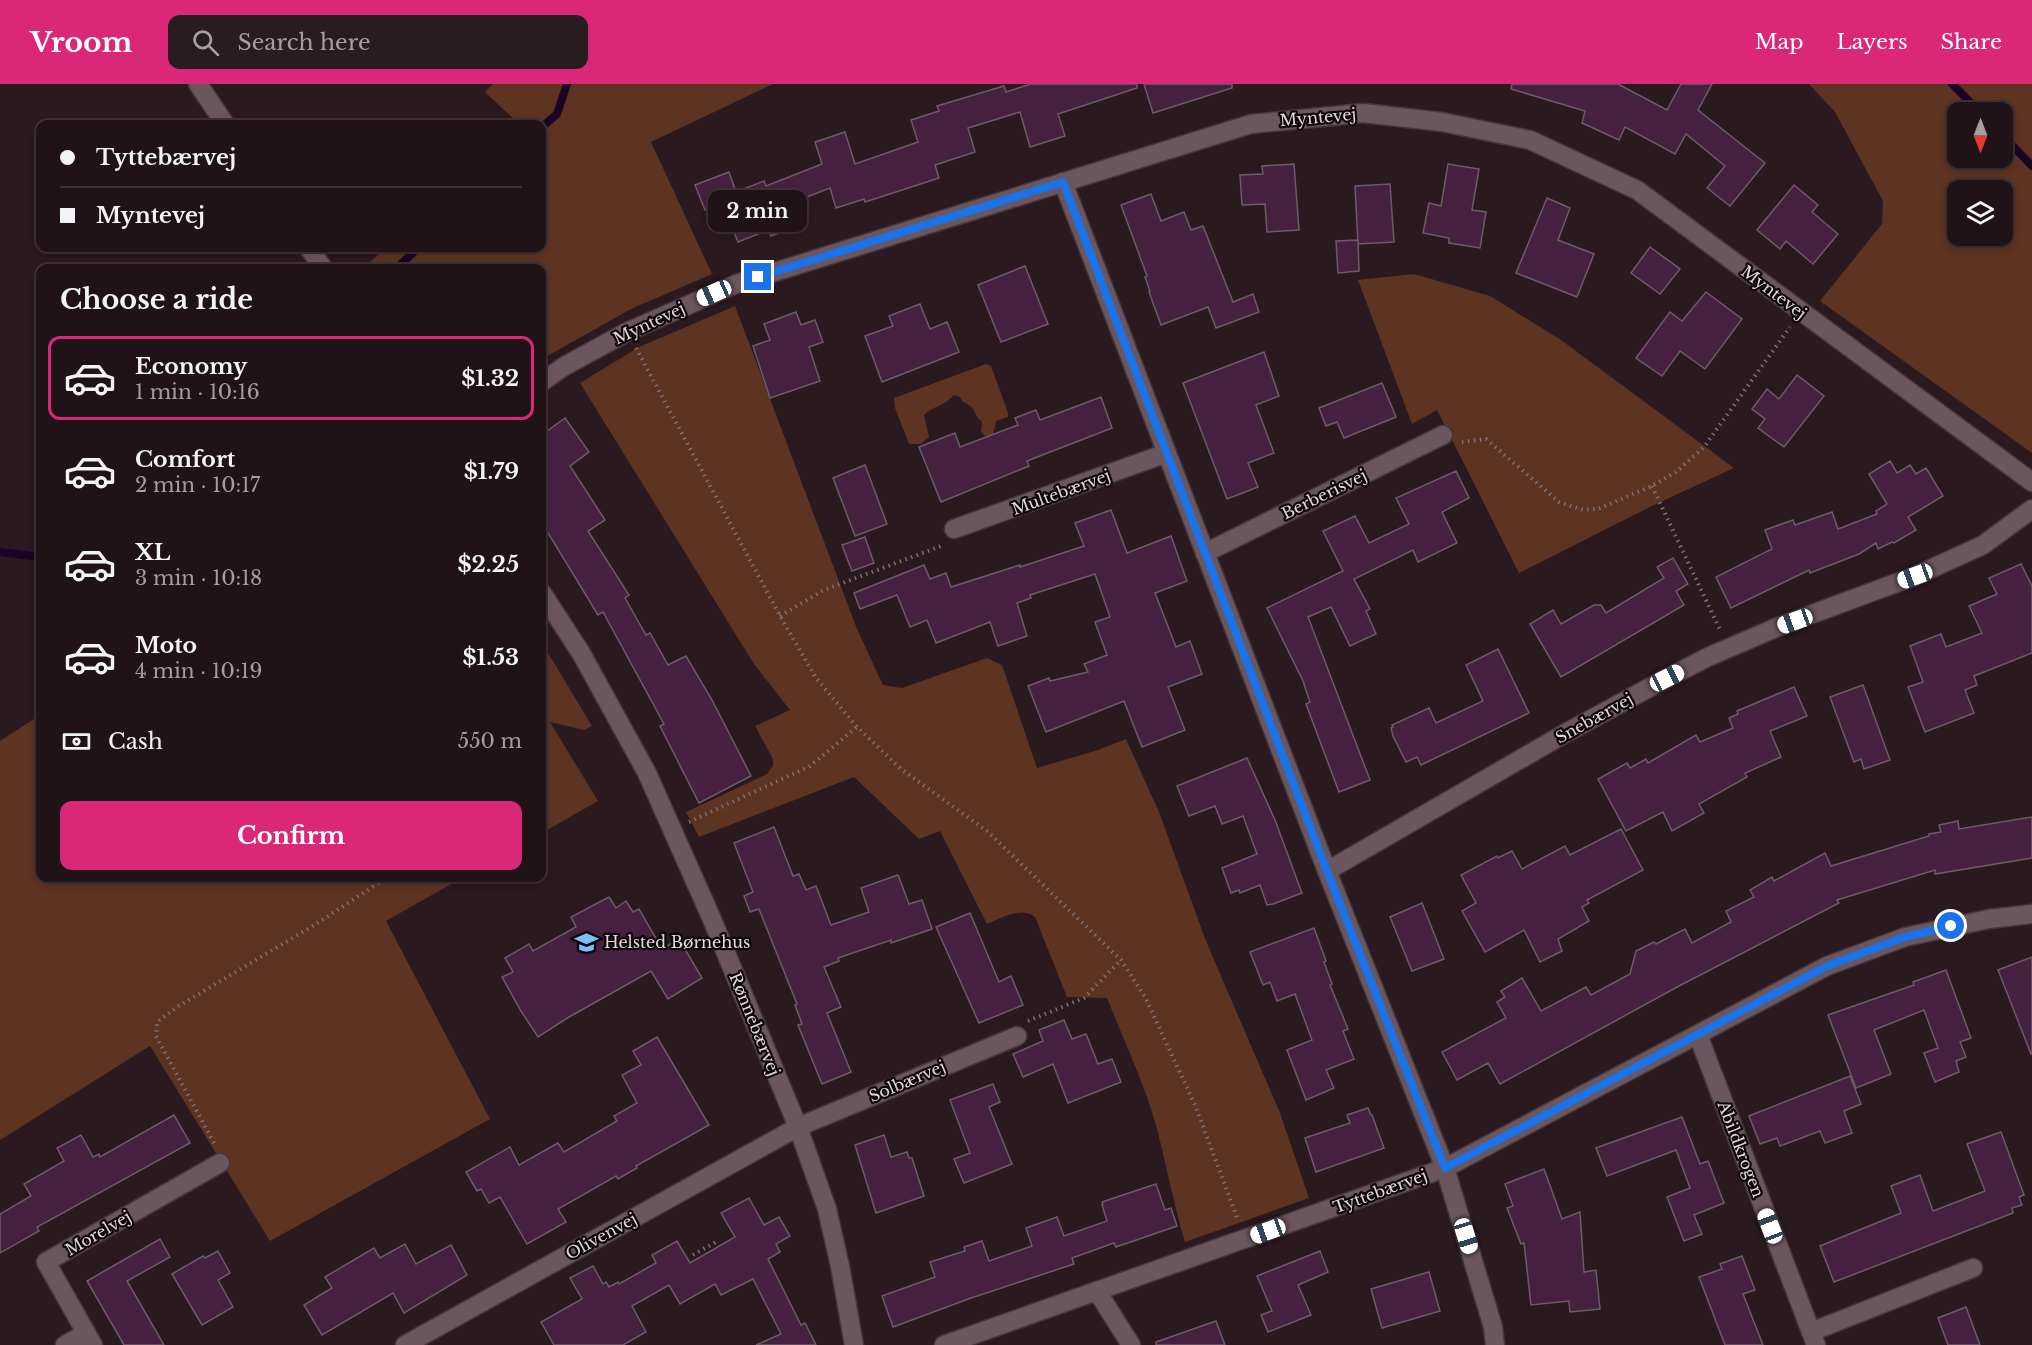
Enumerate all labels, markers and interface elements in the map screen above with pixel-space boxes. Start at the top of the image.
search box [168,15,588,69]
text: Vroom [30,25,132,60]
icon: search [189,26,222,59]
text: Search here [237,29,371,56]
text: Map [1755,29,1804,55]
text: Layers [1837,29,1908,55]
text: Share [1941,29,2002,55]
north arrow [1947,102,2013,168]
map controls [1947,102,2013,246]
street label: Myntevej [1279,104,1357,130]
text: Tyttebærvej [96,144,236,171]
button: layers [1947,180,2013,246]
callout: 2 min [708,190,807,232]
text: 2 min [726,199,789,223]
text: Myntevej [96,202,205,229]
street label: Myntevej [1737,261,1811,323]
route end [744,263,771,290]
car [694,277,734,309]
text: Choose a ride [60,283,253,316]
street label: Myntevej [610,298,688,348]
icon: car [63,351,117,405]
text: Economy [135,353,247,380]
text: $1.32 [461,365,519,392]
text: 1 min · 10:16 [135,380,260,404]
icon: car [63,444,117,498]
text: Comfort [135,446,235,473]
text: $1.79 [464,458,519,485]
street label: Multebærvej [1009,465,1113,519]
street label: Berberisvej [1278,465,1370,523]
text: 2 min · 10:17 [135,473,260,497]
icon: car [63,537,117,591]
text: XL [135,539,170,566]
text: $2.25 [457,551,519,578]
car [1895,561,1935,591]
text: 3 min · 10:18 [135,566,262,590]
car [1775,606,1815,636]
icon: car [63,630,117,684]
text: Moto [135,632,197,659]
text: $1.53 [462,644,519,671]
text: 4 min · 10:19 [135,659,262,683]
car [1647,662,1687,694]
street label: Snebærvej [1552,688,1636,748]
icon: cash [60,725,93,758]
text: Cash [108,728,163,755]
text: 550 m [458,729,522,753]
button: Confirm [60,801,522,870]
route start [1937,912,1964,939]
school or university icon: Helsted Børnehus [573,929,599,955]
place label: Helsted Børnehus [604,932,750,952]
street label: Rønnebærvej [725,970,785,1078]
street label: Solbærvej [866,1056,948,1106]
street label: Abildkrogen [1713,1097,1769,1200]
street label: Tyttebærvej [1330,1165,1430,1217]
street label: Morelvej [62,1206,134,1260]
car [1755,1206,1785,1246]
street label: Olivenvej [562,1208,640,1264]
car [1248,1216,1288,1246]
car [1452,1216,1480,1256]

